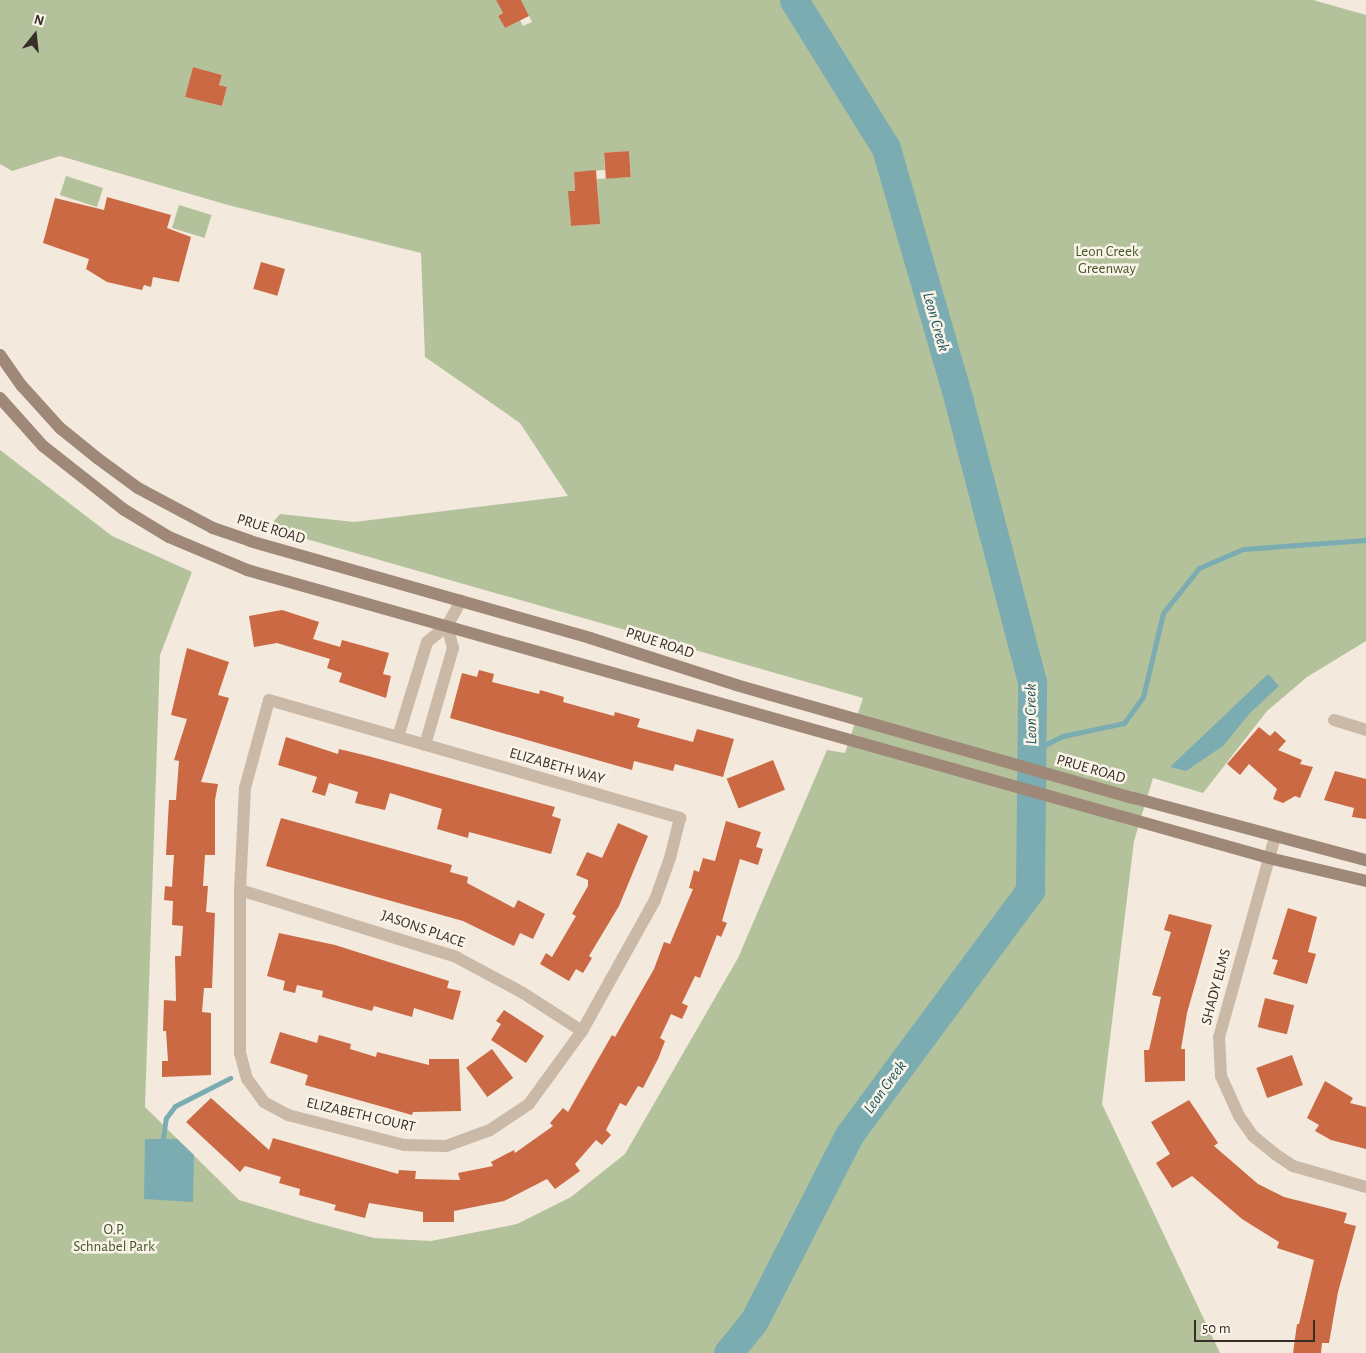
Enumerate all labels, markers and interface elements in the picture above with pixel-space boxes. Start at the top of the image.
north arrow [10,10,60,60]
text: N [33,13,46,29]
park label: Leon Creek Greenway [1075,242,1139,277]
water label: Leon Creek [918,290,954,354]
street label: PRUE ROAD [235,510,307,548]
street label: PRUE ROAD [624,624,696,662]
water label: Leon Creek [1021,683,1041,745]
street label: ELIZABETH WAY [507,744,607,788]
street label: PRUE ROAD [1055,751,1127,787]
street label: JASONS PLACE [379,906,467,952]
street label: SHADY ELMS [1197,947,1235,1027]
water label: Leon Creek [859,1057,911,1117]
street label: ELIZABETH COURT [305,1094,417,1136]
park label: O.P. Schnabel Park [73,1220,155,1255]
scale bar [1196,1310,1317,1342]
text: 50 m [1202,1321,1231,1336]

